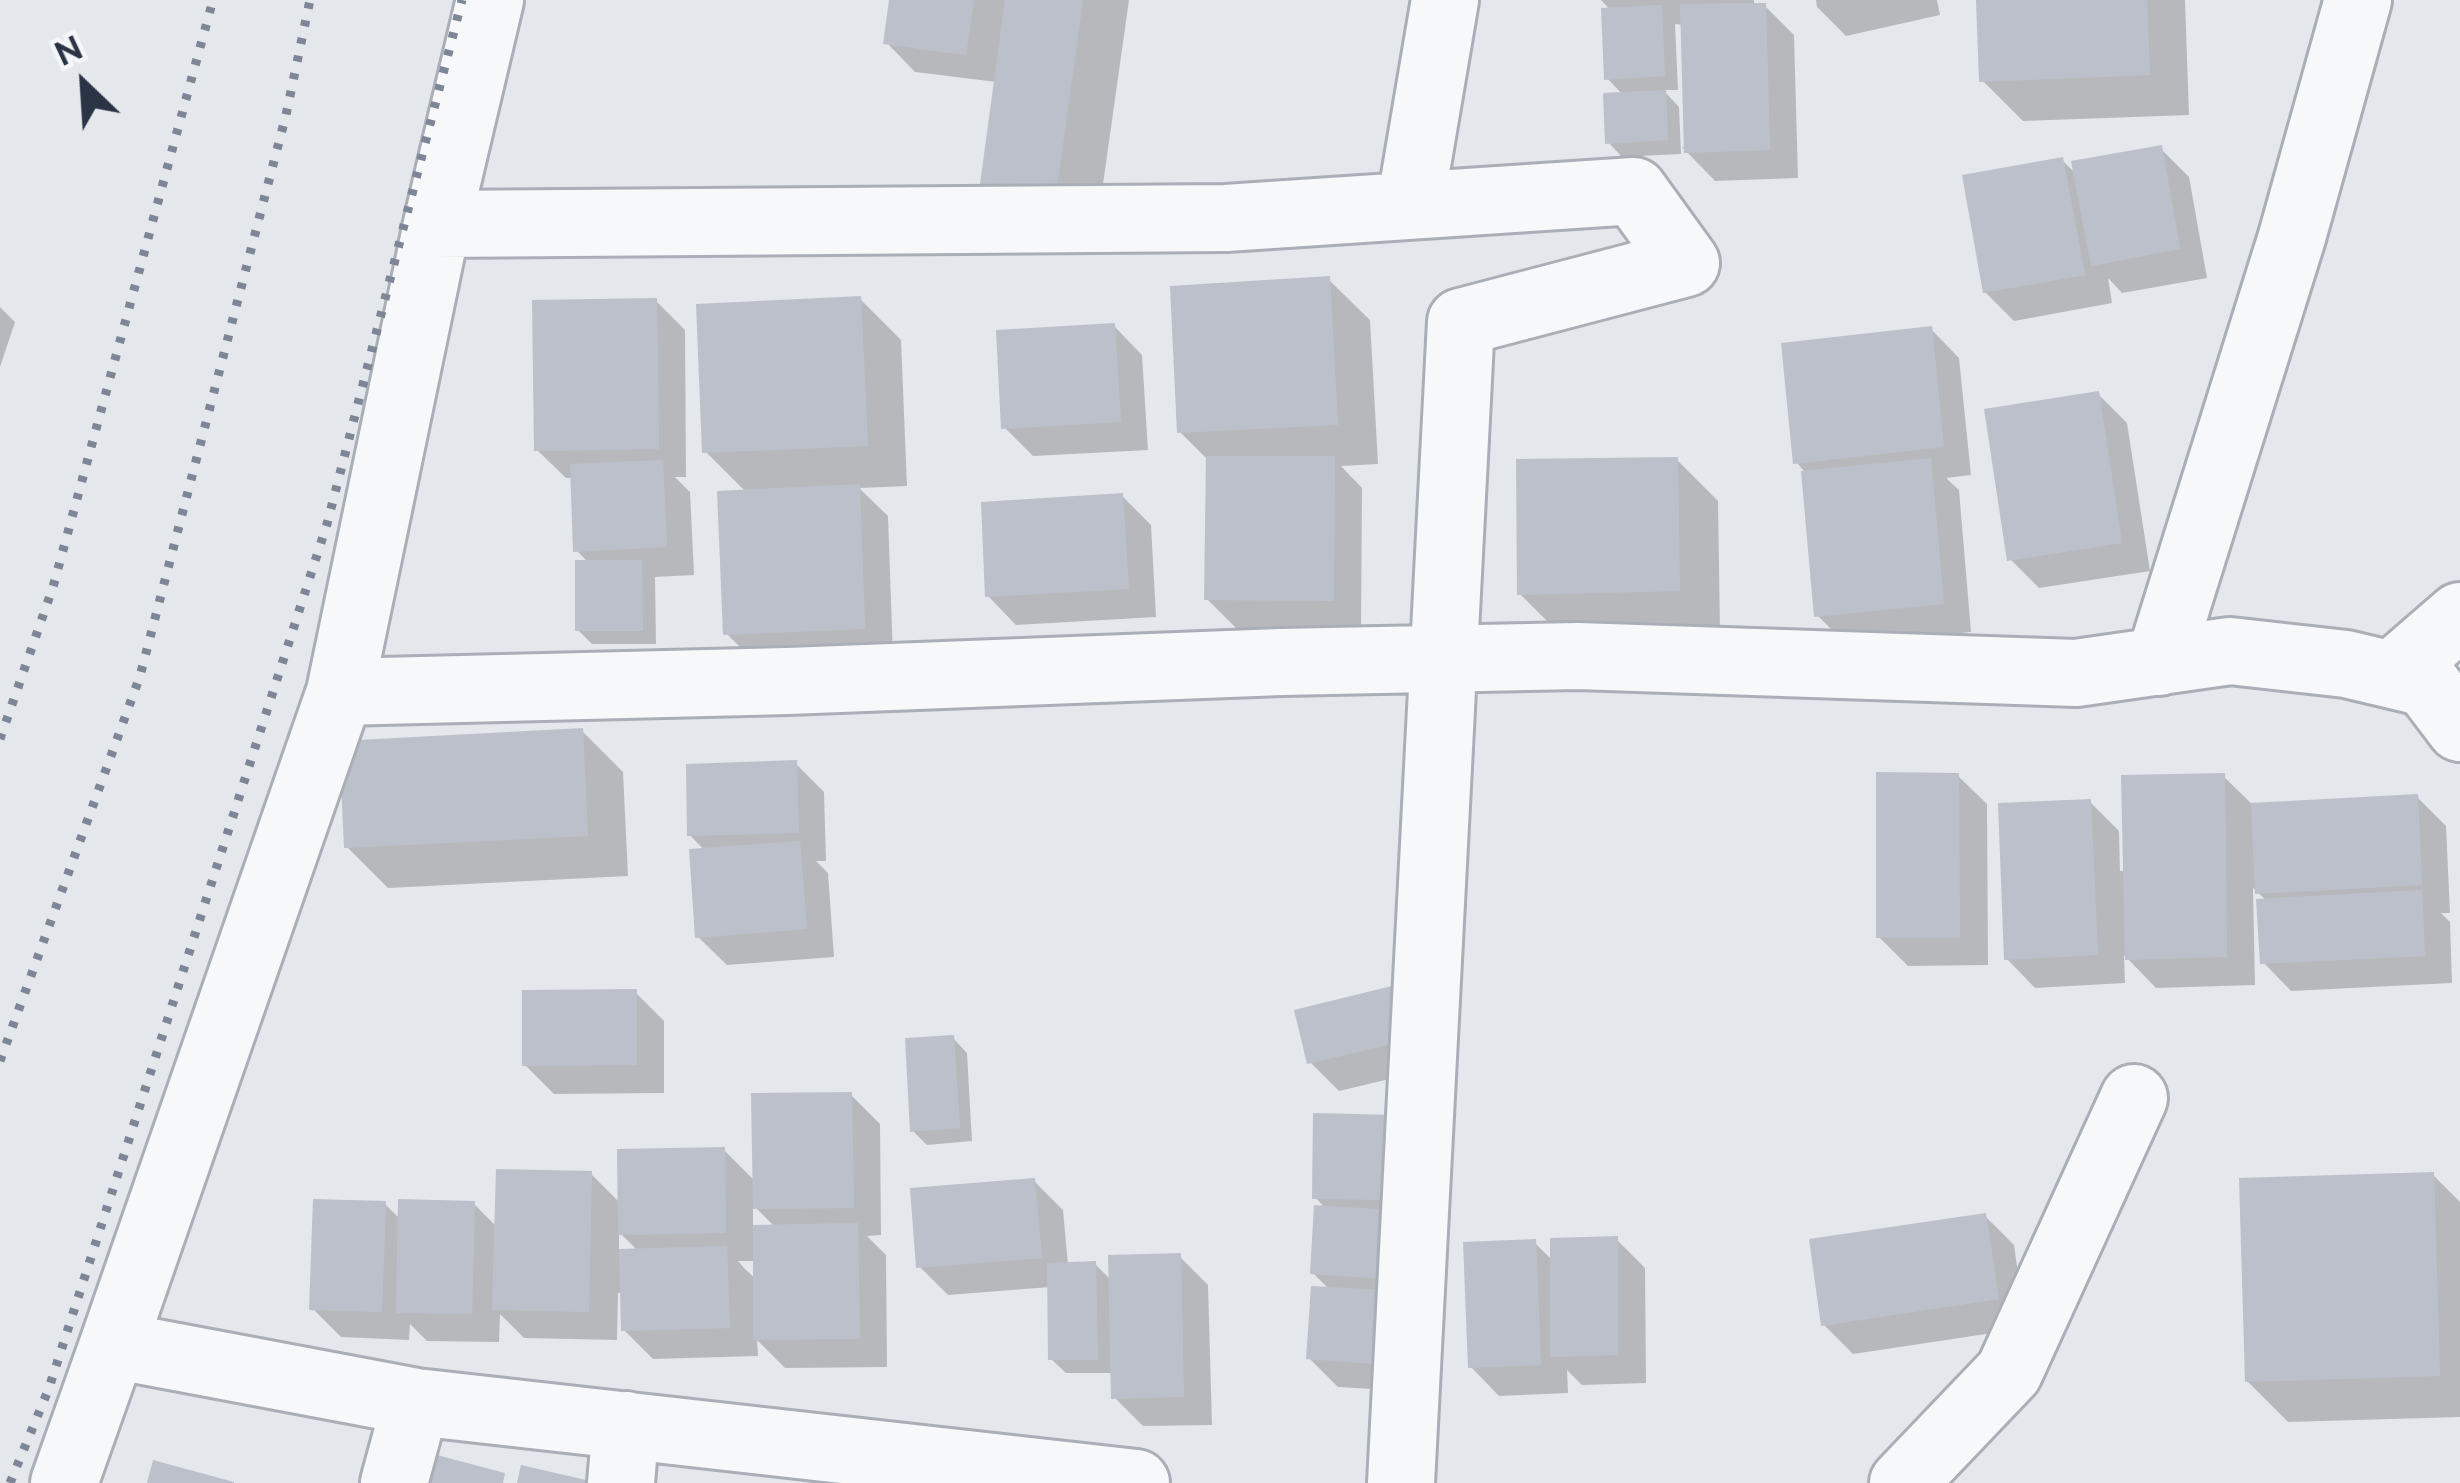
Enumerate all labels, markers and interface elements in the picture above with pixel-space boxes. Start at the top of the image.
north arrow [24,24,144,144]
text: N [49,28,88,74]

